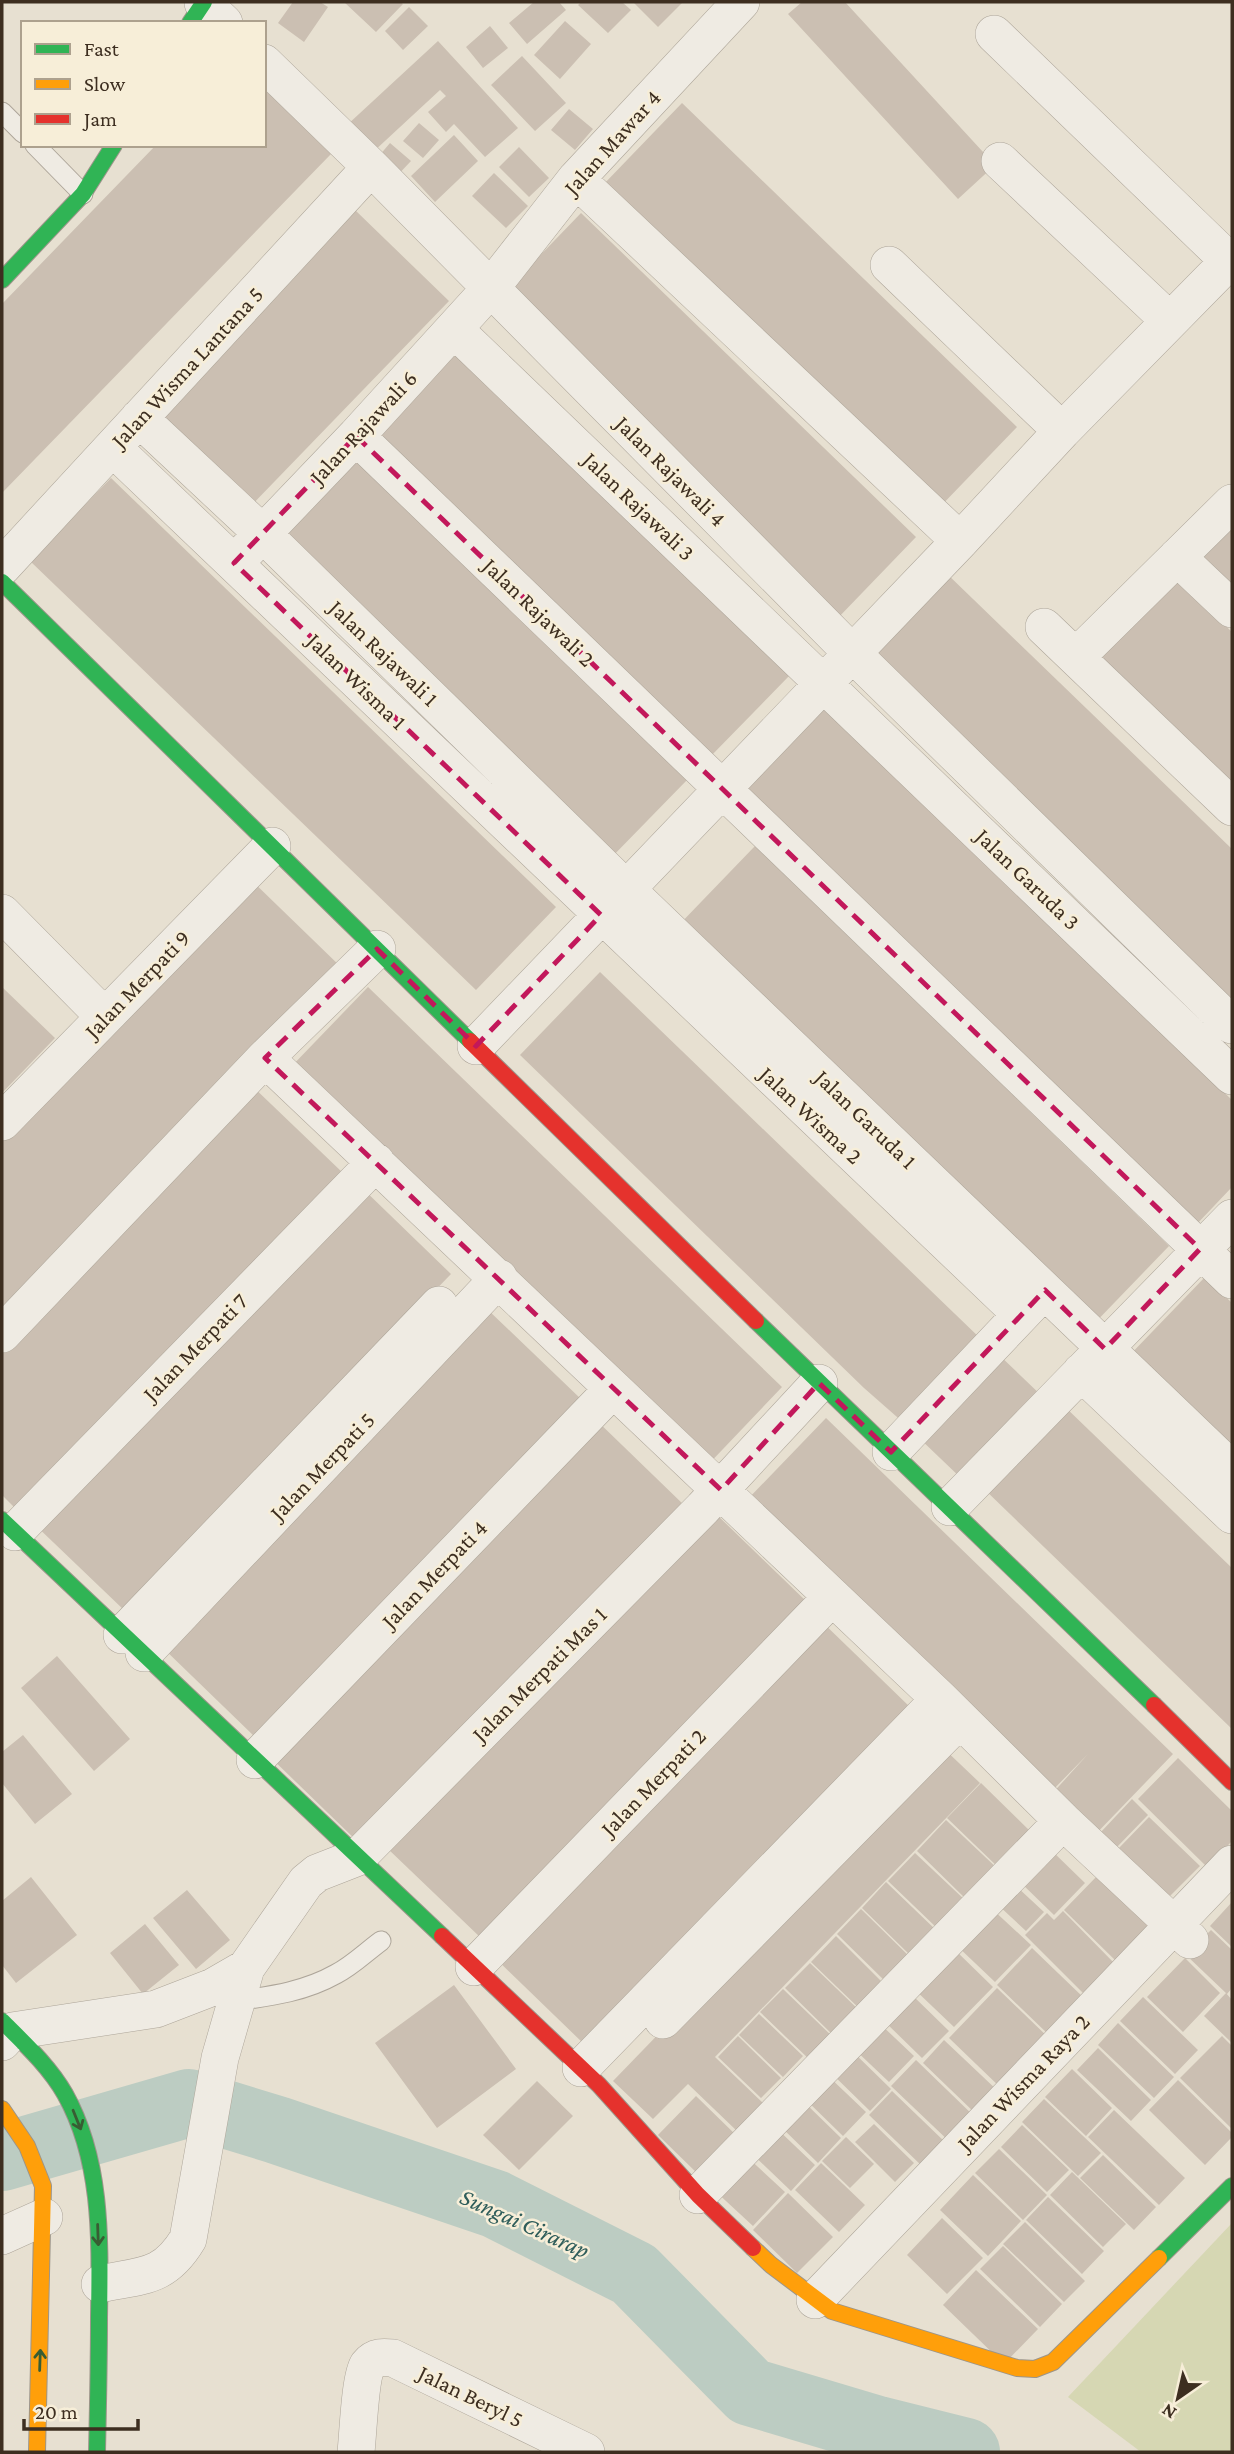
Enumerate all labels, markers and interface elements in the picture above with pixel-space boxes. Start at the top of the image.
legend [21,21,266,147]
text: Fast [84,37,120,61]
text: Slow [84,72,126,96]
street label: Jalan Mawar 4 [557,84,666,201]
text: Jam [82,107,117,131]
street label: Jalan Wisma Lantana 5 [104,281,268,454]
street label: Jalan Rajawali 6 [302,365,422,491]
street label: Jalan Rajawali 4 [609,409,732,532]
street label: Jalan Rajawali 3 [576,445,700,566]
street label: Jalan Rajawali 2 [476,551,600,672]
street label: Jalan Rajawali 1 [323,593,444,712]
street label: Jalan Wisma 1 [301,626,412,735]
street label: Jalan Garuda 3 [969,822,1085,935]
street label: Jalan Merpati 9 [77,924,195,1045]
street label: Jalan Wisma 2 [753,1059,868,1169]
street label: Jalan Garuda 1 [808,1063,922,1174]
street label: Jalan Merpati 7 [136,1288,253,1408]
street label: Jalan Merpati 5 [263,1407,380,1527]
street label: Jalan Merpati 4 [374,1514,492,1635]
street label: Jalan Merpati Mas 1 [465,1601,612,1748]
street label: Jalan Merpati 2 [594,1723,711,1843]
street label: Jalan Wisma Raya 2 [950,2008,1095,2157]
one-way arrow [71,2108,84,2130]
water label: Sungai Cirarap [456,2183,594,2263]
one-way arrow [91,2223,105,2246]
one-way arrow [33,2348,46,2371]
street label: Jalan Beryl 5 [412,2359,528,2433]
north arrow [1143,2363,1213,2433]
scale bar [24,2388,138,2432]
text: N [1157,2399,1180,2424]
text: 20 m [35,2400,78,2424]

